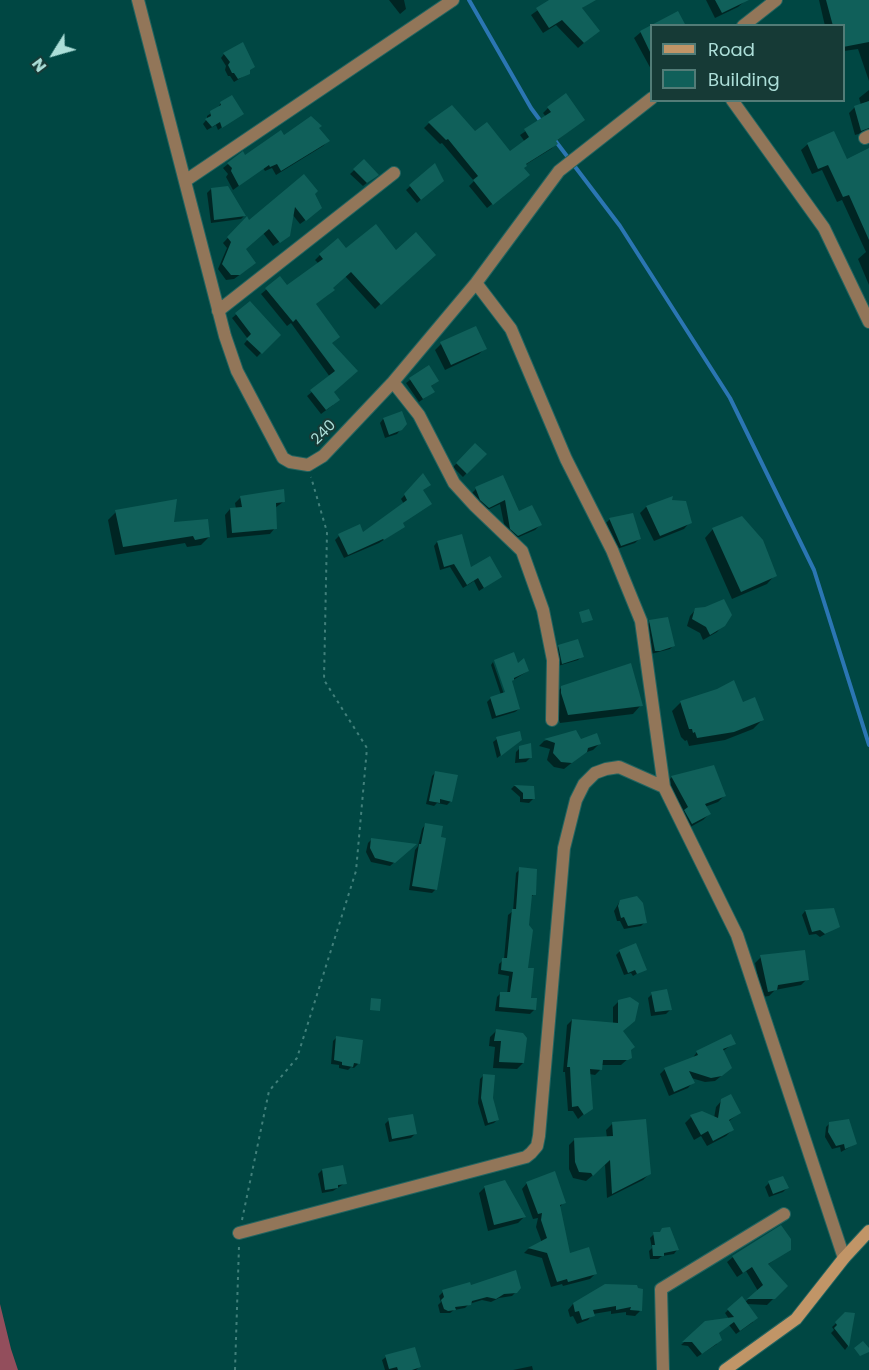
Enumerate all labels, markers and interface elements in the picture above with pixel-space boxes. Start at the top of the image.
north arrow [24,24,84,84]
legend [650,24,845,102]
text: Road [708,37,755,62]
text: N [26,53,52,77]
text: Building [708,67,780,92]
street label: 240 [308,417,340,449]

